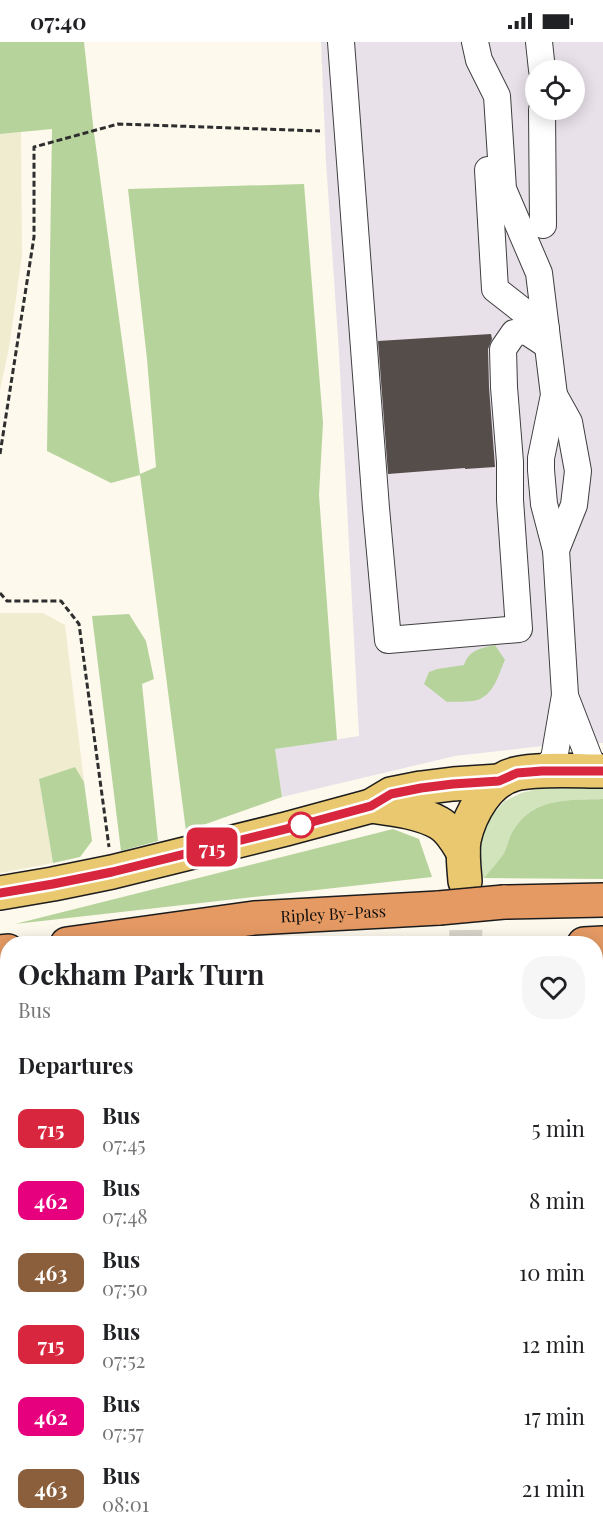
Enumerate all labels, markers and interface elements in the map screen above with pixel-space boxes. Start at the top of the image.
text: 07:40 [30,6,86,36]
map controls [525,60,585,120]
button: locate [525,60,585,120]
unlabelled marker [288,812,314,838]
line badge: 715 [178,828,246,866]
text: 715 [199,833,226,861]
street label: Ripley By-Pass [280,900,386,927]
text: Ockham Park Turn [18,955,264,992]
button: heart [522,956,585,1019]
text: Bus [18,996,51,1023]
text: Departures [18,1050,133,1080]
text: Bus [102,1100,140,1130]
text: 5 min [532,1113,585,1143]
text: 715 [38,1114,65,1142]
text: 07:45 [102,1130,146,1157]
text: Bus [102,1172,140,1202]
text: 8 min [529,1185,585,1215]
text: 462 [34,1186,68,1214]
text: 07:48 [102,1202,148,1229]
text: Bus [102,1244,140,1274]
text: 10 min [519,1257,585,1287]
text: 463 [34,1258,68,1286]
text: 07:50 [102,1274,148,1301]
text: Bus [102,1316,140,1346]
text: 12 min [522,1329,585,1359]
text: 715 [38,1330,65,1358]
text: 07:52 [102,1346,145,1373]
text: Bus [102,1388,140,1418]
text: 17 min [524,1401,585,1431]
text: 462 [34,1402,68,1430]
text: 07:57 [102,1418,144,1445]
text: Bus [102,1460,140,1490]
text: 21 min [522,1473,585,1503]
text: 463 [34,1474,68,1502]
text: 08:01 [102,1490,149,1517]

